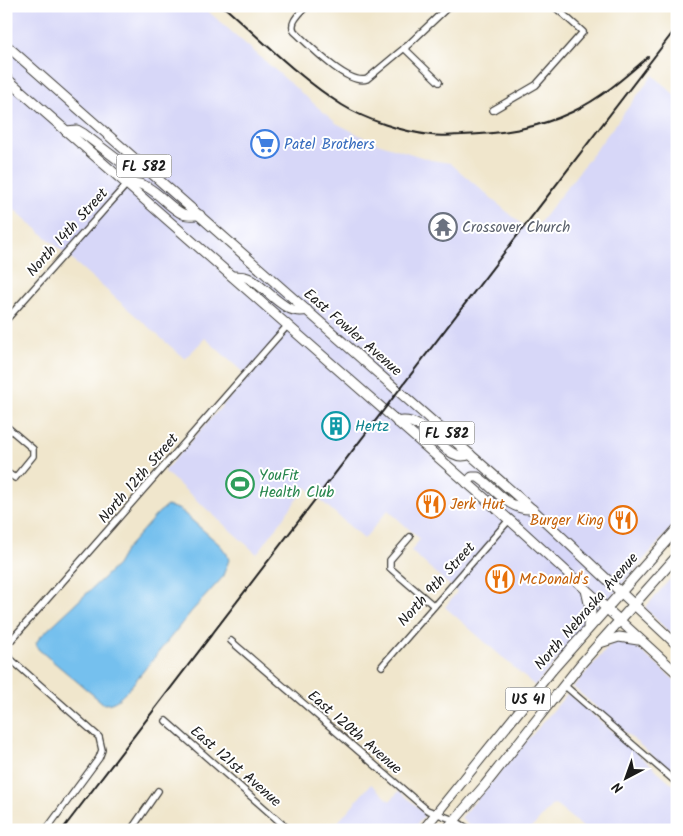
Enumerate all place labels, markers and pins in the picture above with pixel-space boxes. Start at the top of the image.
supermarket icon: Patel Brothers [250,129,280,159]
place label: Patel Brothers [284,133,375,157]
temple icon: Crossover Church [428,212,458,242]
place label: Crossover Church [462,216,570,240]
building icon: Hertz [321,411,351,441]
place label: Hertz [355,415,390,439]
place label: YouFit Health Club [259,464,334,505]
sports icon: YouFit Health Club [225,469,255,499]
restaurant icon: Jerk Hut [416,489,446,519]
place label: Jerk Hut [450,493,505,517]
restaurant icon: Burger King [608,505,638,535]
place label: Burger King [530,509,604,533]
restaurant icon: McDonald's [485,564,515,594]
place label: McDonald's [519,568,589,592]

